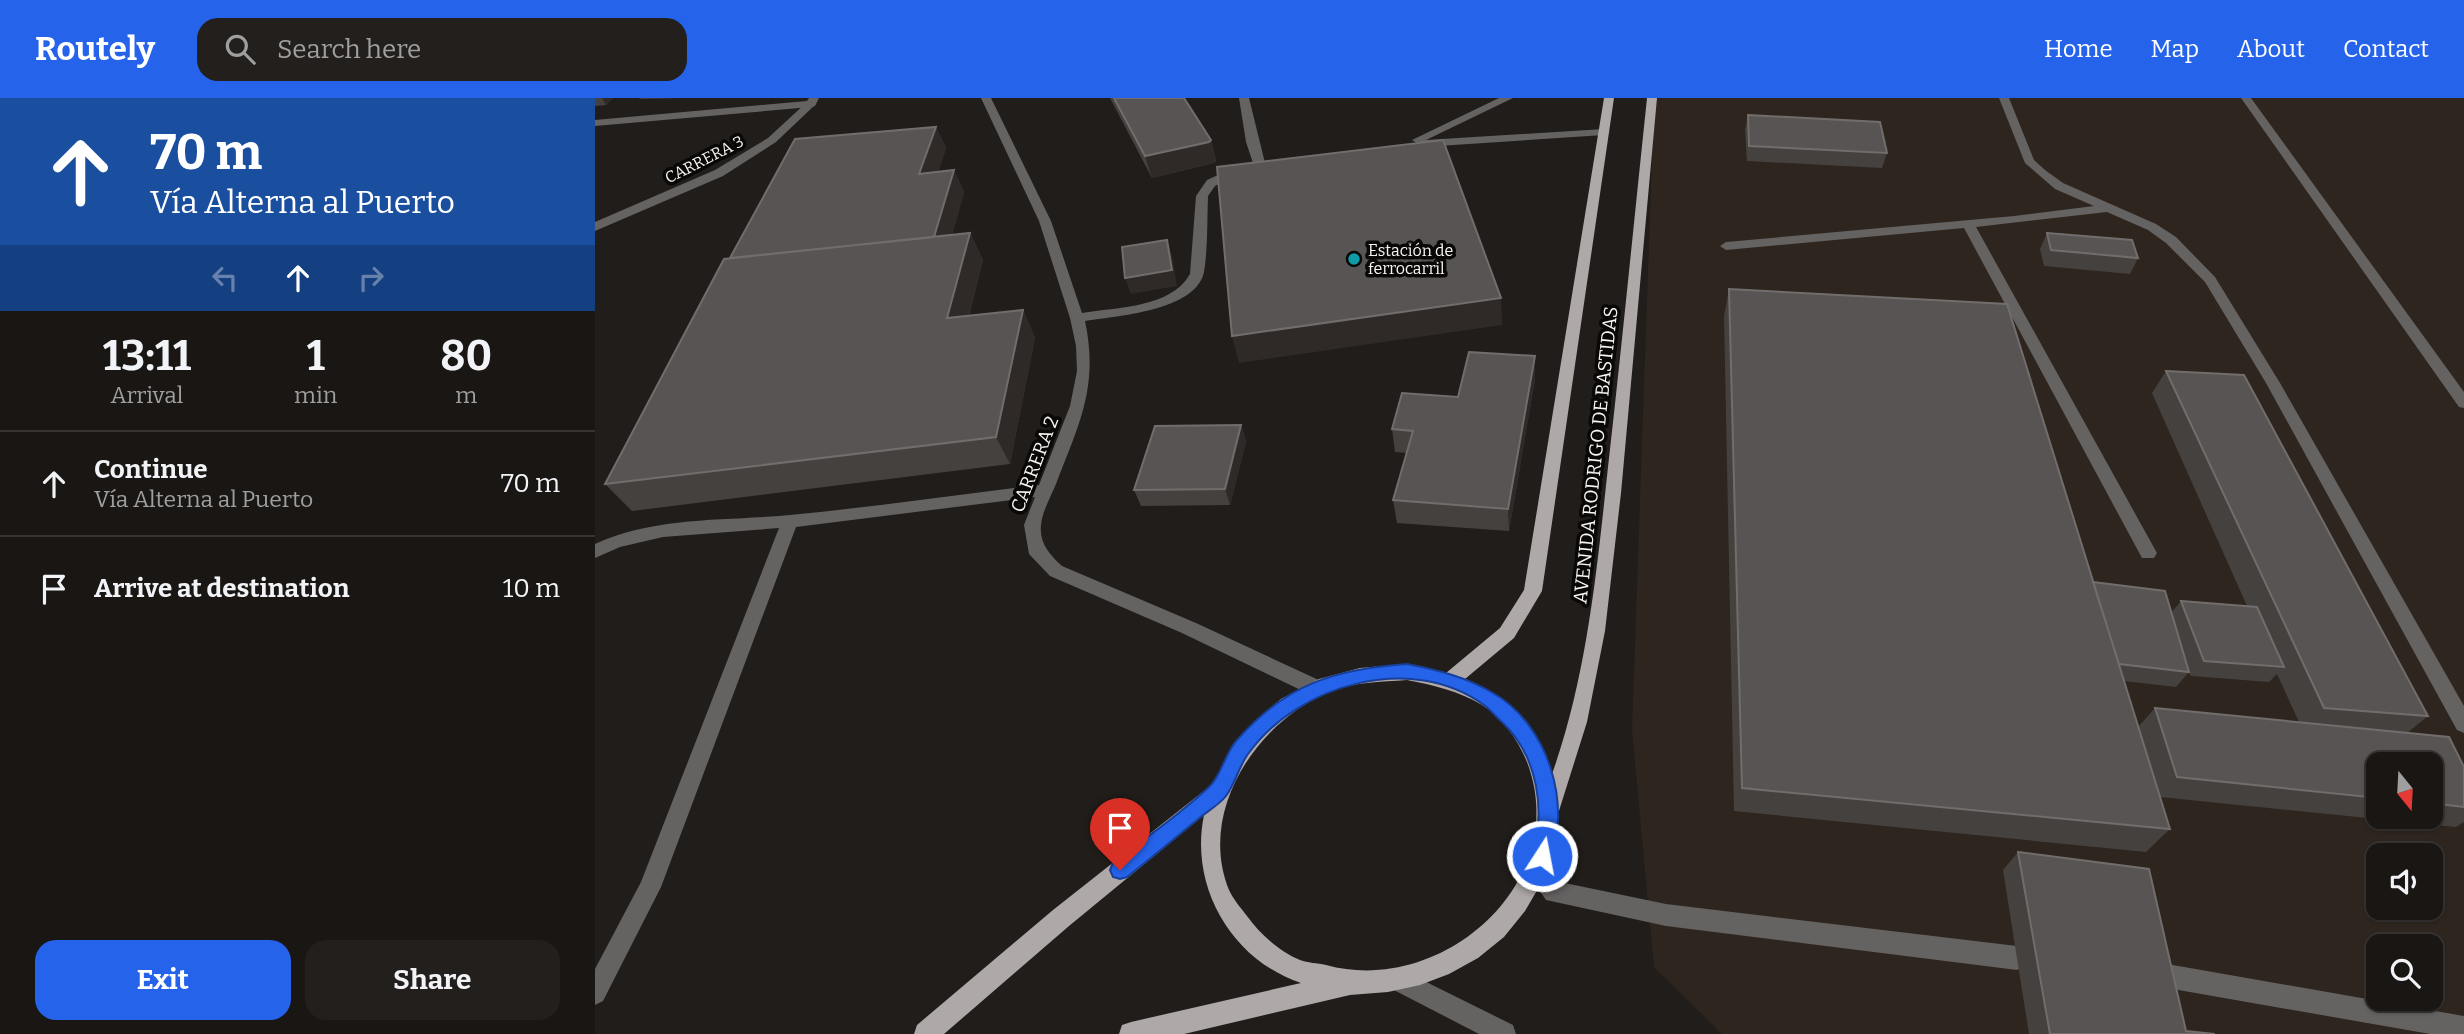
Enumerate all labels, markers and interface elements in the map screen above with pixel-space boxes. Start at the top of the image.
search box [197,18,687,81]
text: Routely [35,29,155,69]
icon: search [221,30,259,68]
text: Search here [277,34,421,65]
text: Home [2044,35,2113,63]
text: Map [2151,35,2199,63]
text: About [2237,35,2305,63]
text: Contact [2343,35,2429,63]
text: 70 m [150,123,262,182]
icon: ahead [35,126,126,217]
street label: CARRERA 3 [662,132,747,187]
text: Vía Alterna al Puerto [150,183,455,221]
place label: Estación de ferrocarril [1368,241,1453,278]
marker: Estación de ferrocarril [1346,251,1362,267]
icon: left [206,259,244,297]
icon: ahead [279,259,317,297]
icon: right [352,259,390,297]
street label: AVENIDA RODRIGO DE BASTIDAS [1568,305,1623,605]
text: 13:11 [103,331,191,381]
text: 1 [307,331,325,381]
text: 80 [440,331,492,381]
text: Arrival [111,381,183,409]
text: min [294,381,337,409]
text: m [455,381,477,409]
street label: CARRERA 2 [1006,413,1063,516]
text: Continue [94,454,208,485]
icon: ahead [35,465,73,503]
text: 70 m [501,468,560,499]
text: Vía Alterna al Puerto [94,485,313,513]
icon: arrive [35,570,73,608]
text: Arrive at destination [94,573,349,604]
text: 10 m [503,573,560,604]
north arrow [2366,752,2443,830]
map controls [2366,752,2443,1011]
pin [1090,798,1150,870]
icon: arrive [1101,809,1139,847]
position arrow [1505,819,1579,893]
button: sound [2366,843,2443,920]
button: search [2366,934,2443,1011]
button: Exit [35,940,291,1020]
button: Share [305,940,560,1020]

